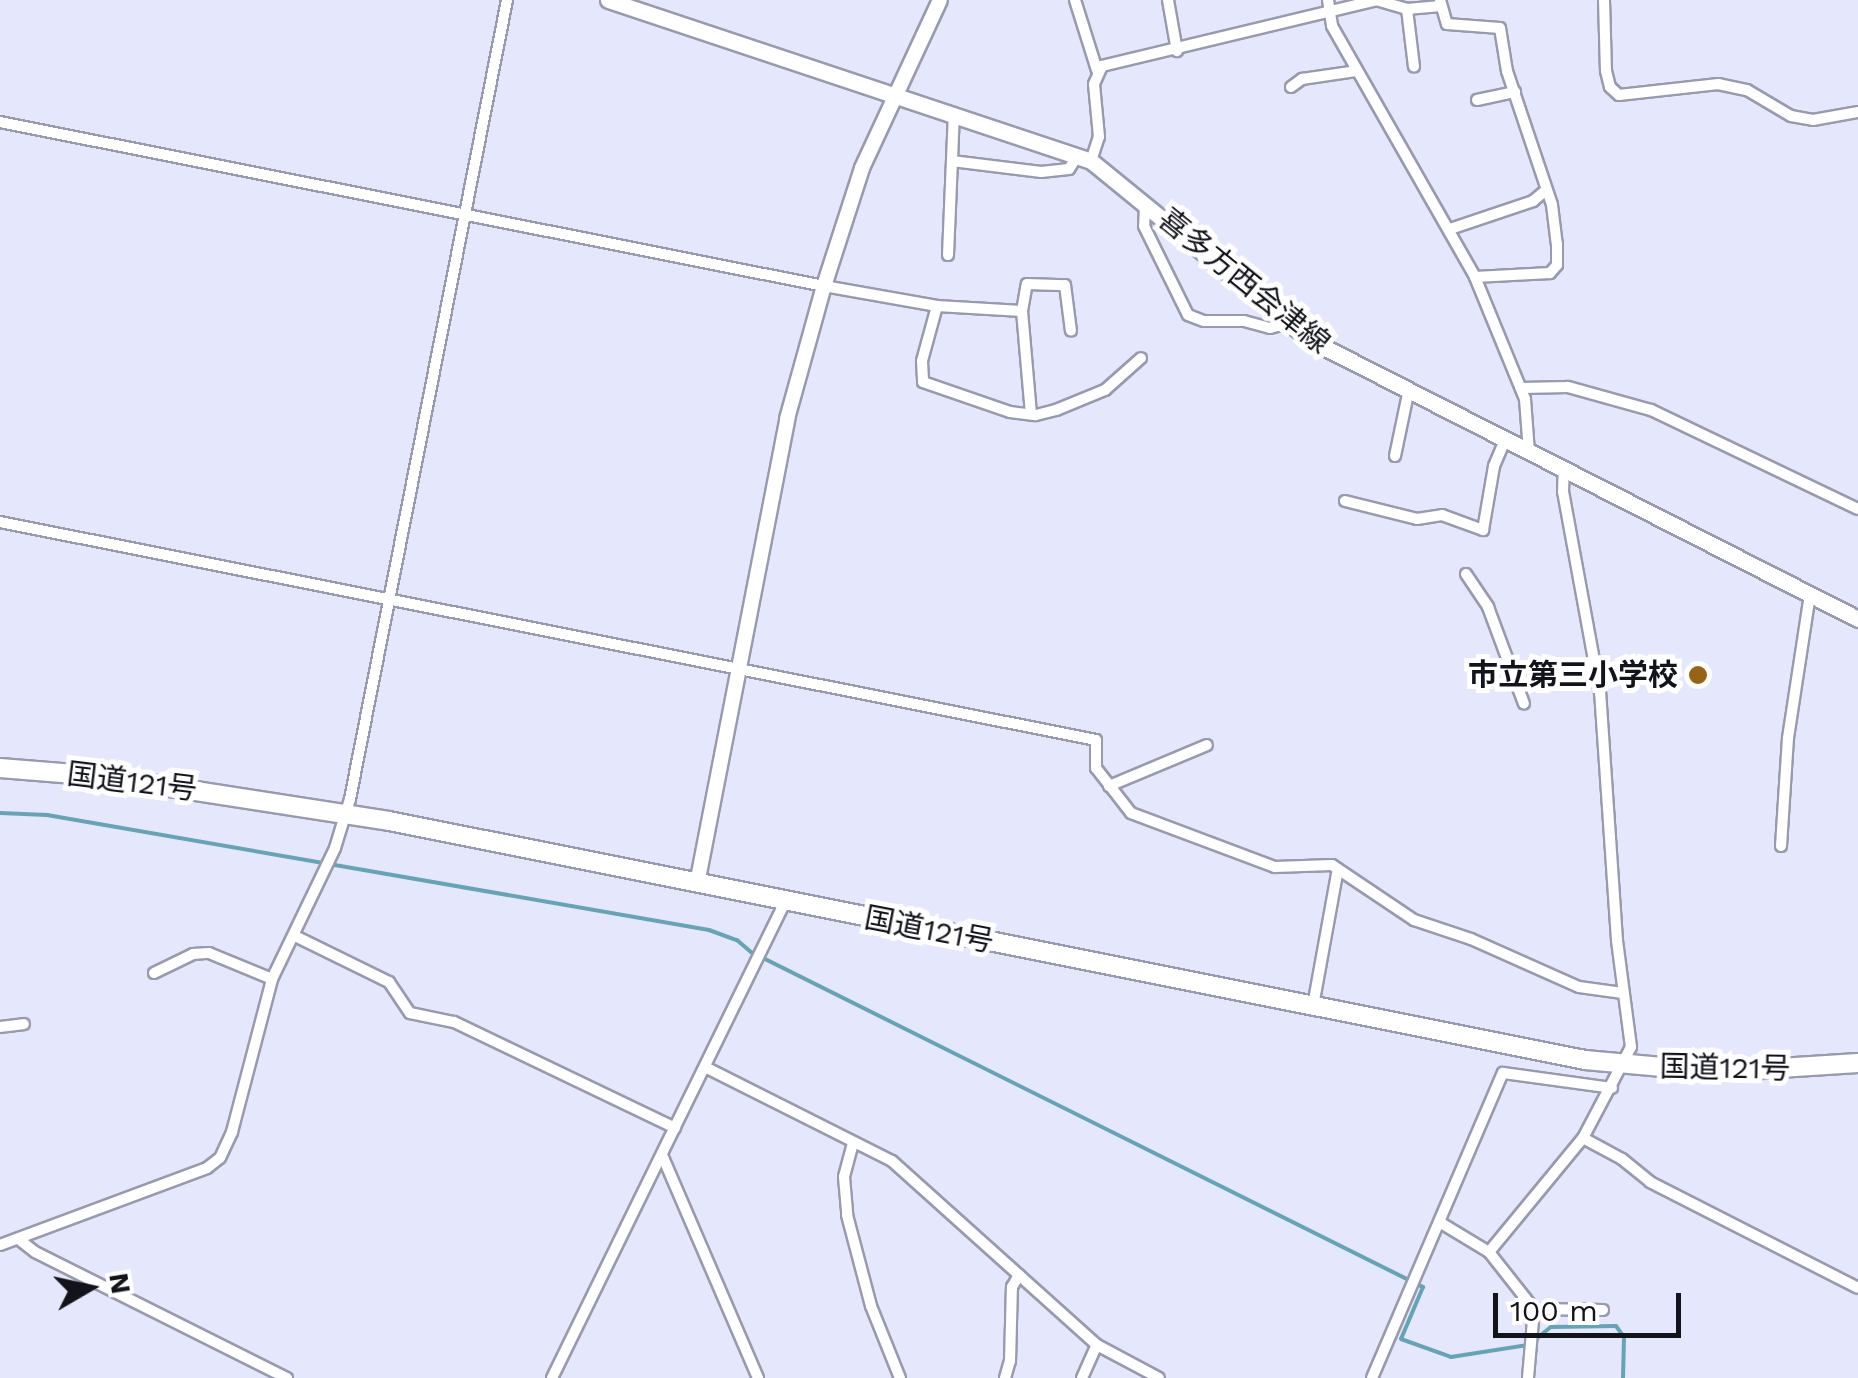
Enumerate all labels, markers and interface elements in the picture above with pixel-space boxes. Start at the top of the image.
street label: 喜多方西会津線 [1151,201,1337,361]
place label: 市立第三小学校 [1468,657,1678,693]
marker: 市立第三小学校 [1687,664,1709,686]
street label: 国道121号 [65,756,199,808]
street label: 国道121号 [861,900,997,960]
street label: 国道121号 [1659,1049,1791,1087]
north arrow [40,1238,140,1338]
text: N [102,1270,138,1296]
scale bar [1498,1273,1686,1335]
text: 100 m [1510,1293,1598,1328]

